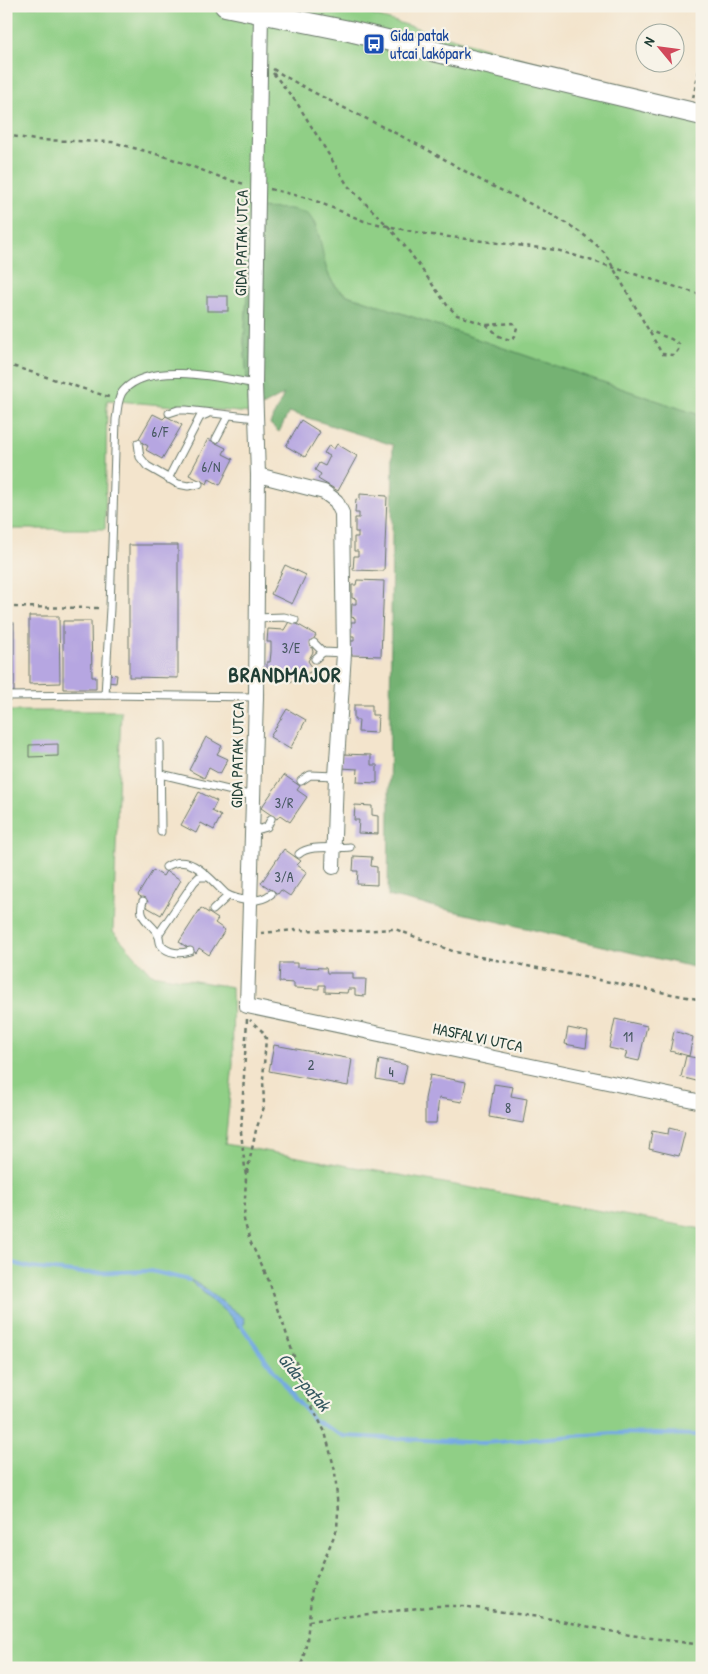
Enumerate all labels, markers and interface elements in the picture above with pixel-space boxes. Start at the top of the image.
north arrow [636,22,686,72]
place label: Gida patak utcai lakópark [390,24,472,64]
bus stop icon: Gida patak utcai lakópark [362,32,386,56]
text: N [638,33,659,49]
street label: GIDA PATAK UTCA [229,190,253,296]
house number: 6/F [152,422,169,441]
house number: 6/N [202,457,220,476]
house number: 3/E [282,638,300,657]
district label: BRANDMAJOR [228,660,342,689]
street label: GIDA PATAK UTCA [225,702,249,808]
house number: 3/R [275,793,293,812]
house number: 3/A [274,867,294,886]
street label: HASFALVI UTCA [431,1017,525,1057]
house number: 11 [623,1027,633,1046]
house number: 2 [308,1055,315,1074]
house number: 4 [388,1062,394,1081]
house number: 8 [505,1098,511,1117]
water label: Gida-patak [272,1347,337,1418]

